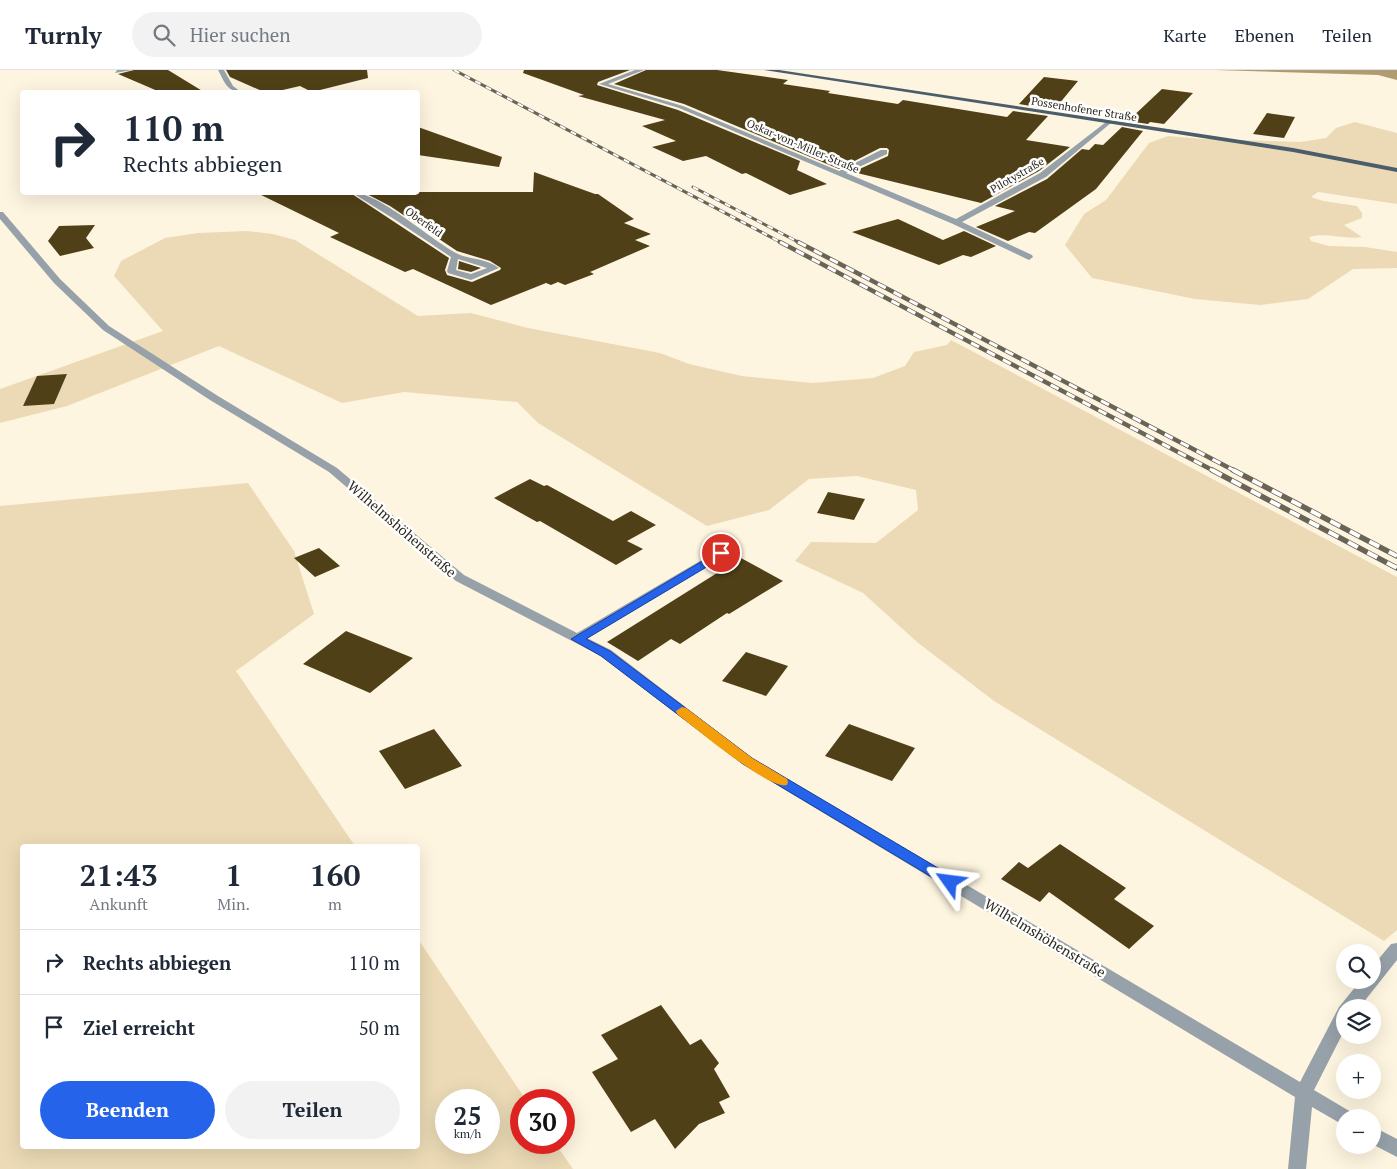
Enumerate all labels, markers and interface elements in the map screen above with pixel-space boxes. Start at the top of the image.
search box [132,12,482,57]
text: Turnly [25,19,102,51]
icon: search [150,21,178,49]
text: Hier suchen [190,22,291,47]
text: Karte [1163,23,1207,47]
text: Ebenen [1235,23,1294,47]
text: Teilen [1322,23,1372,47]
street label: Possenhofener Straße [1030,94,1138,124]
text: 110 m [123,105,224,151]
icon: right [40,110,105,175]
street label: Oskar-von-Miller-Straße [745,116,862,176]
text: Rechts abbiegen [123,149,282,178]
street label: Pilotystraße [988,154,1047,196]
street label: Oberfeld [403,204,445,240]
street label: Wilhelmshöhenstraße [344,476,461,581]
pin [700,532,742,574]
icon: arrive [707,539,735,567]
text: 21:43 [80,855,158,895]
text: 1 [225,855,242,895]
text: 160 [310,855,360,895]
position arrow [923,855,975,907]
text: Ankunft [89,893,148,915]
text: Min. [217,893,250,915]
text: m [328,893,342,915]
street label: Wilhelmshöhenstraße [981,894,1109,981]
map controls [1336,944,1381,1154]
button: search [1336,944,1381,989]
icon: right [40,948,68,976]
text: Rechts abbiegen [83,950,231,975]
text: 110 m [349,950,400,975]
button: layers [1336,999,1381,1044]
icon: arrive [40,1013,68,1041]
text: Ziel erreicht [83,1015,195,1040]
text: 50 m [359,1015,400,1040]
button: + [1336,1054,1381,1099]
button: Beenden [40,1081,215,1139]
button: Teilen [225,1081,400,1139]
speed limit sign: 30 [510,1089,575,1154]
text: 25 [453,1099,482,1132]
button: − [1336,1109,1381,1154]
text: km/h [454,1126,481,1141]

